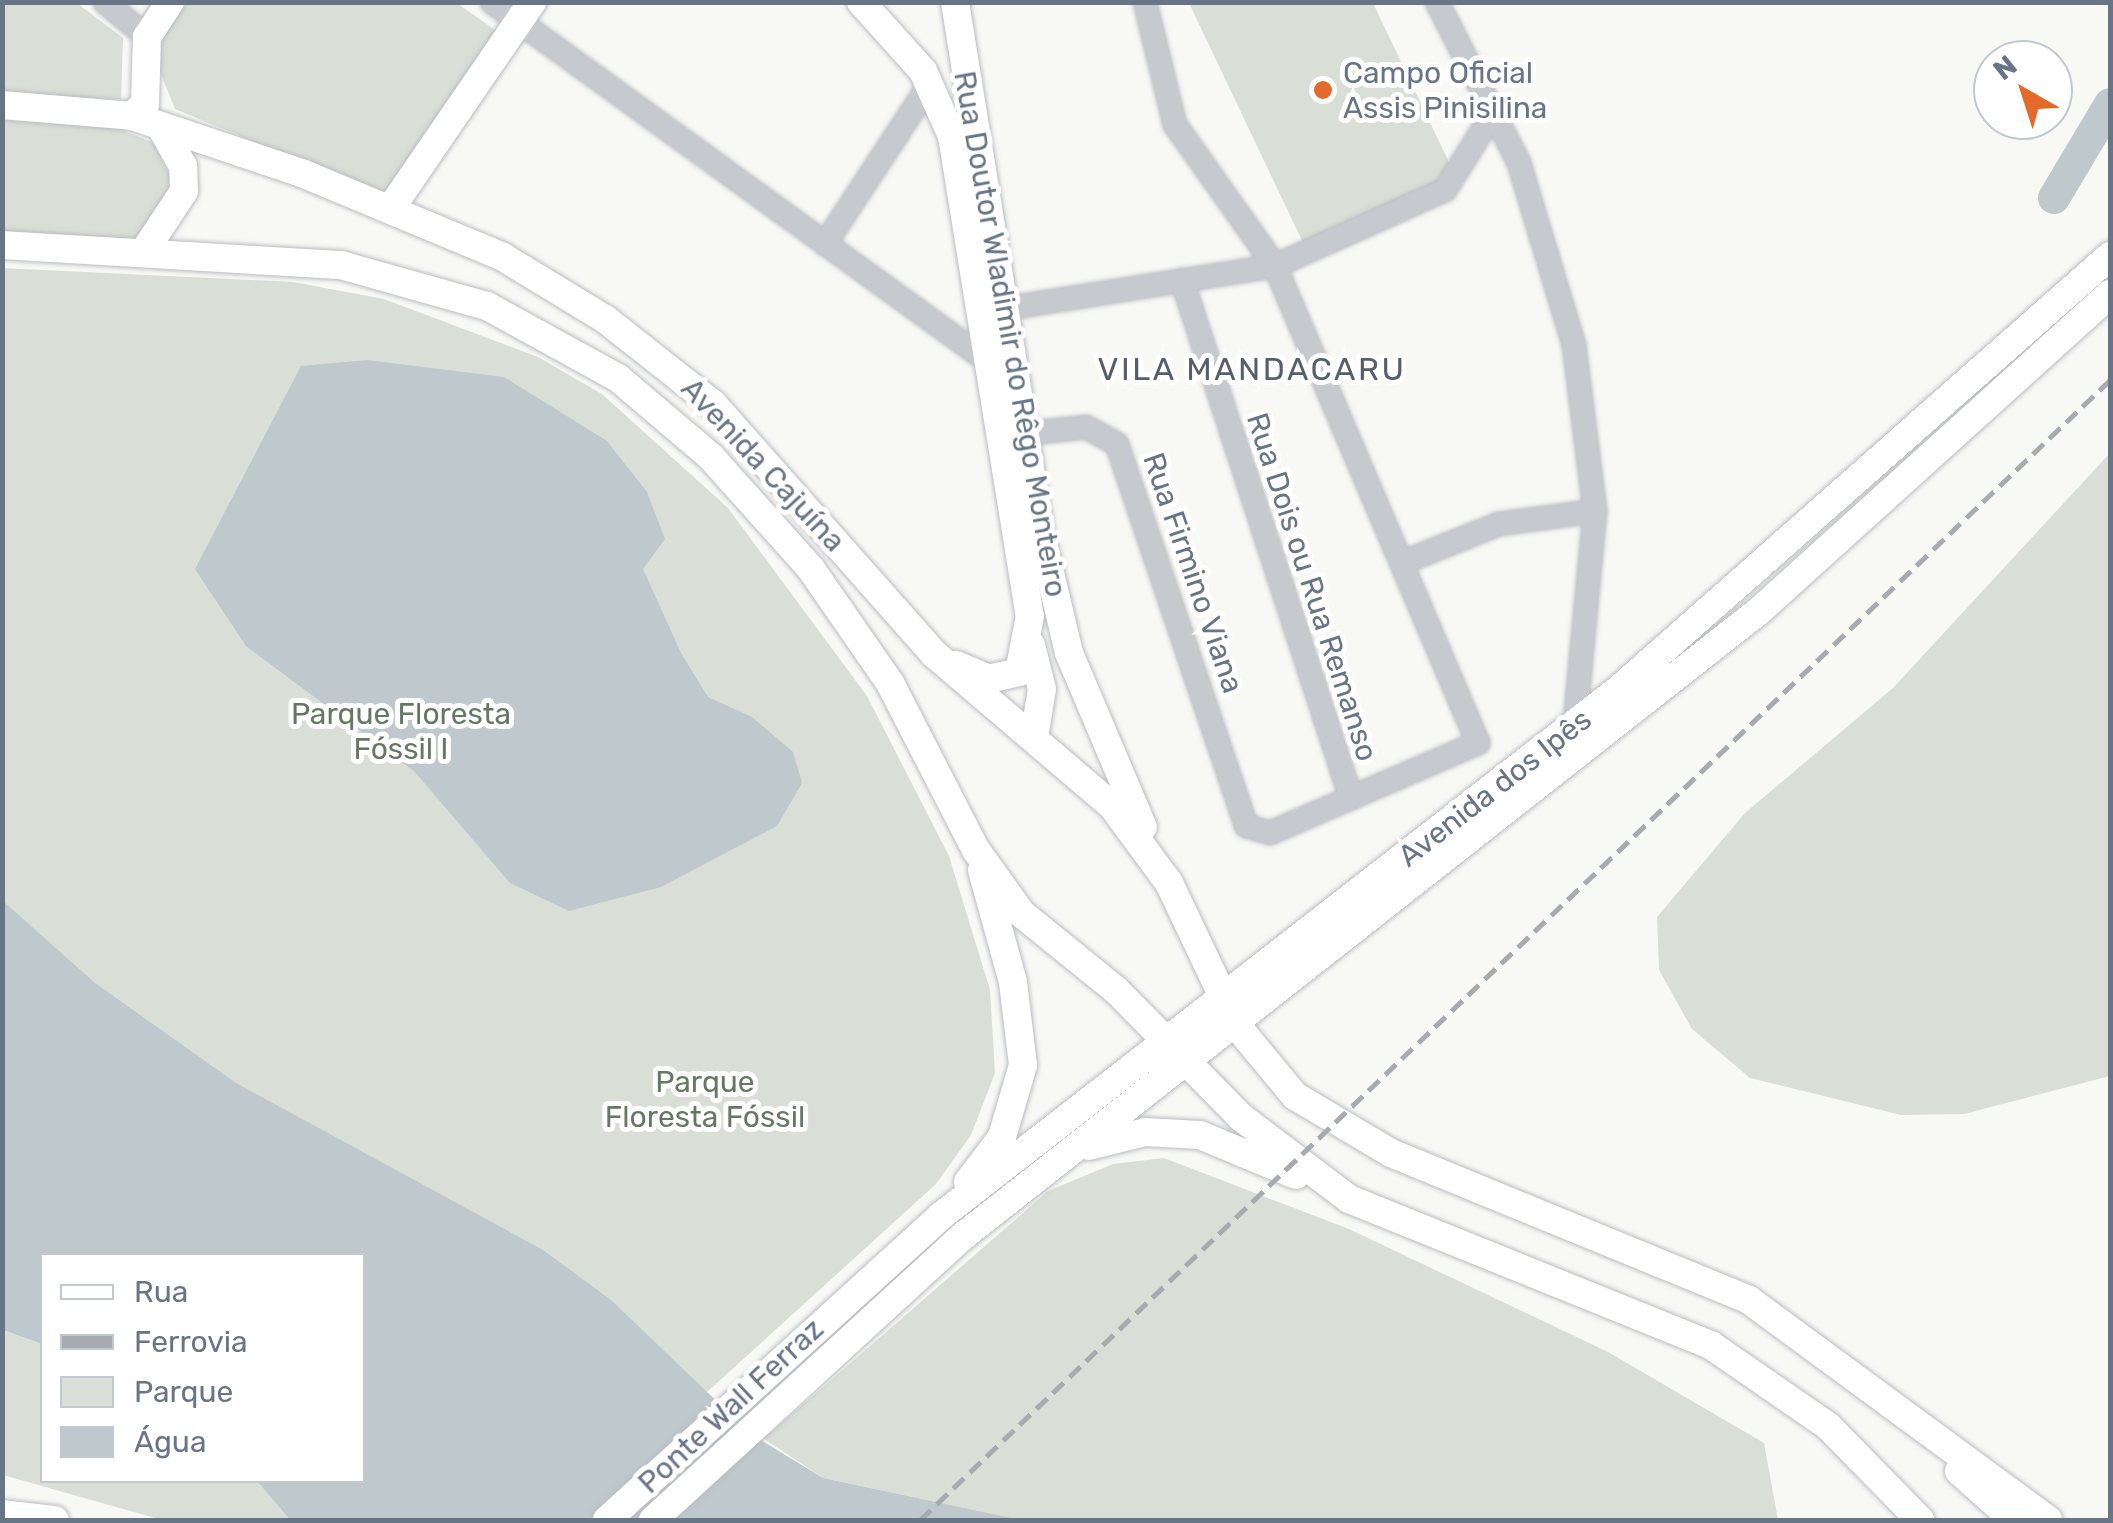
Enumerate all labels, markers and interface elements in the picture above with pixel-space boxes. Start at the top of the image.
north arrow [1973,40,2073,140]
text: N [1987,49,2023,87]
place label: Campo Oficial Assis Pinisilina [1343,55,1547,126]
street label: Rua Doutor Wladimir do Rêgo Monteiro [946,67,1074,601]
marker: Campo Oficial Assis Pinisilina [1312,79,1334,101]
district label: VILA MANDACARU [1097,350,1407,388]
street label: Avenida Cajuína [674,371,852,559]
street label: Rua Dois ou Rua Remanso [1239,408,1385,766]
street label: Rua Firmino Viana [1135,448,1251,698]
park label: Parque Floresta Fóssil I [291,696,511,766]
street label: Avenida dos Ipês [1391,701,1599,875]
park label: Parque Floresta Fóssil [605,1064,805,1134]
legend [40,1253,365,1483]
text: Rua [134,1274,188,1310]
street label: Ponte Wall Ferraz [631,1311,831,1501]
text: Ferrovia [134,1324,248,1360]
text: Parque [134,1374,233,1410]
text: Água [134,1424,206,1460]

